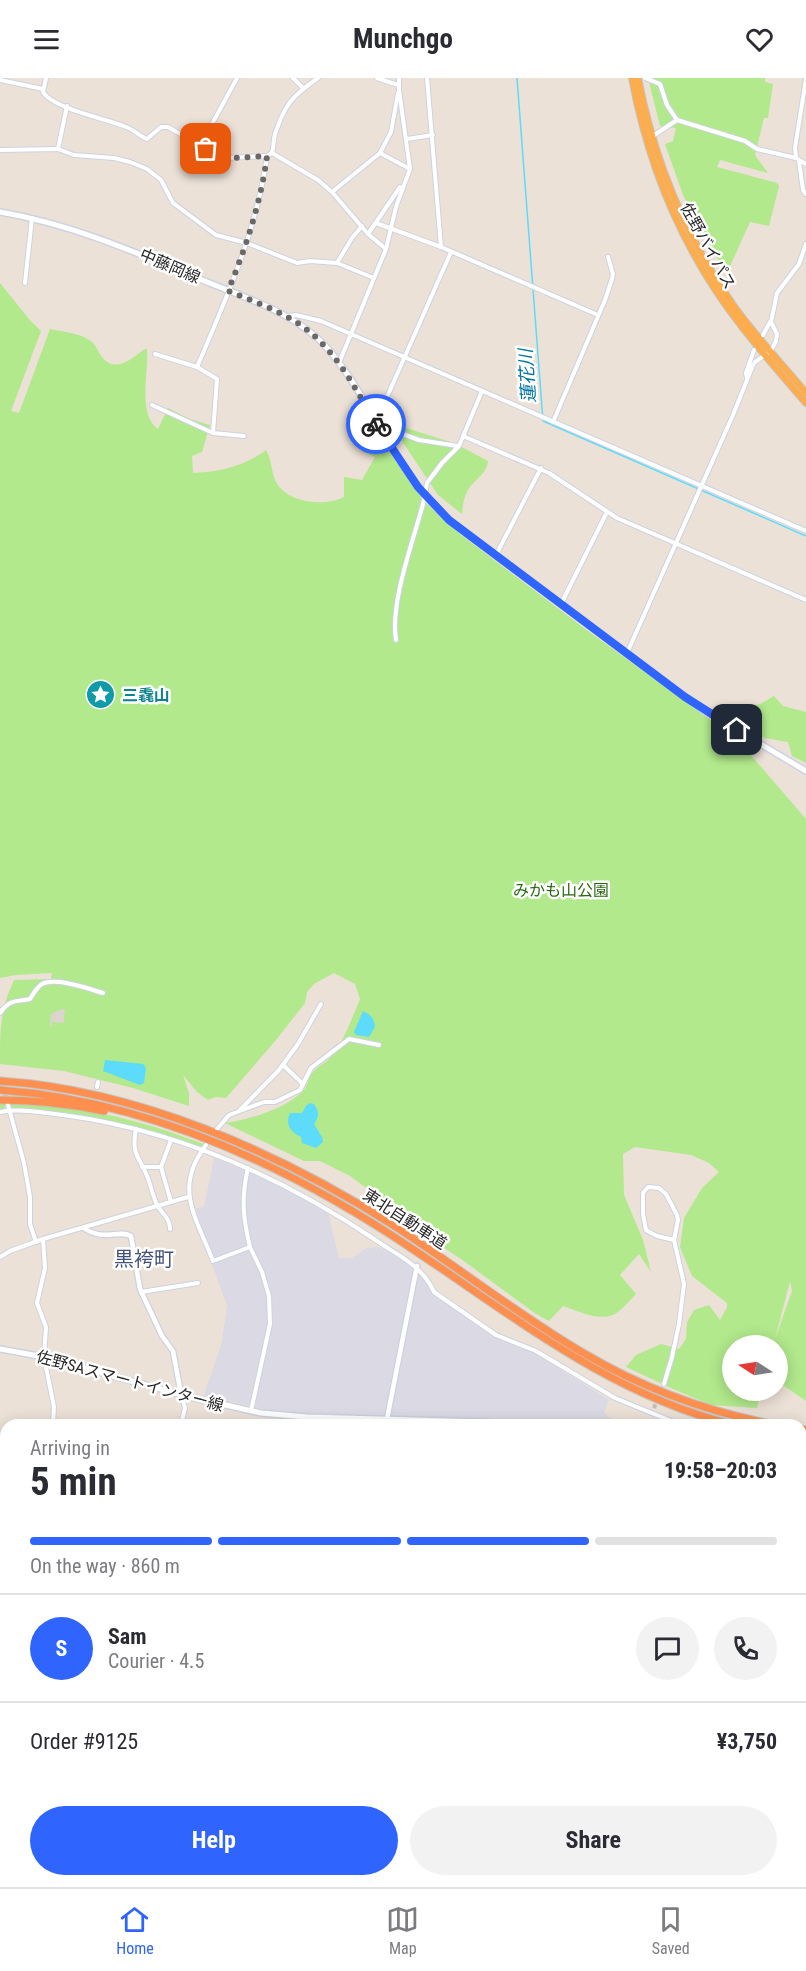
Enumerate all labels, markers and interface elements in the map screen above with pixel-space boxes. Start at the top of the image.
icon: menu [30,23,63,56]
text: Munchgo [353,23,453,55]
icon: heart [743,23,776,56]
pin [180,123,231,174]
icon: bag [189,132,222,165]
street label: 佐野バイパス [676,200,740,292]
street label: 中藤岡線 [137,245,203,287]
water label: 蓮花川 [515,346,539,404]
courier [346,394,406,454]
icon: bike [360,408,393,441]
place icon: 三毳山 [85,679,117,711]
place label: 三毳山 [122,686,170,705]
pin [711,704,762,755]
icon: home [720,713,753,746]
park label: みかも山公園 [513,881,609,900]
street label: 東北自動車道 [360,1185,450,1253]
district label: 黒袴町 [114,1247,174,1271]
north arrow [722,1335,788,1401]
map controls [722,1335,788,1401]
street label: 佐野SAスマートインター線 [34,1347,226,1415]
text: Arriving in [30,1436,110,1460]
text: 19:58–20:03 [664,1458,777,1483]
text: 5 min [30,1459,117,1505]
text: On the way · 860 m [30,1554,180,1578]
button: chat [636,1617,699,1680]
button: phone [714,1617,777,1680]
text: Sam [108,1624,147,1649]
text: S [56,1636,67,1661]
text: Courier · 4.5 [108,1649,204,1673]
text: Order #9125 [30,1729,138,1754]
text: ¥3,750 [717,1729,777,1754]
button: Help [30,1806,398,1875]
button: Share [410,1806,777,1875]
tab: Home [116,1903,154,1958]
tab: Map [386,1903,419,1958]
tab: Saved [652,1903,690,1958]

